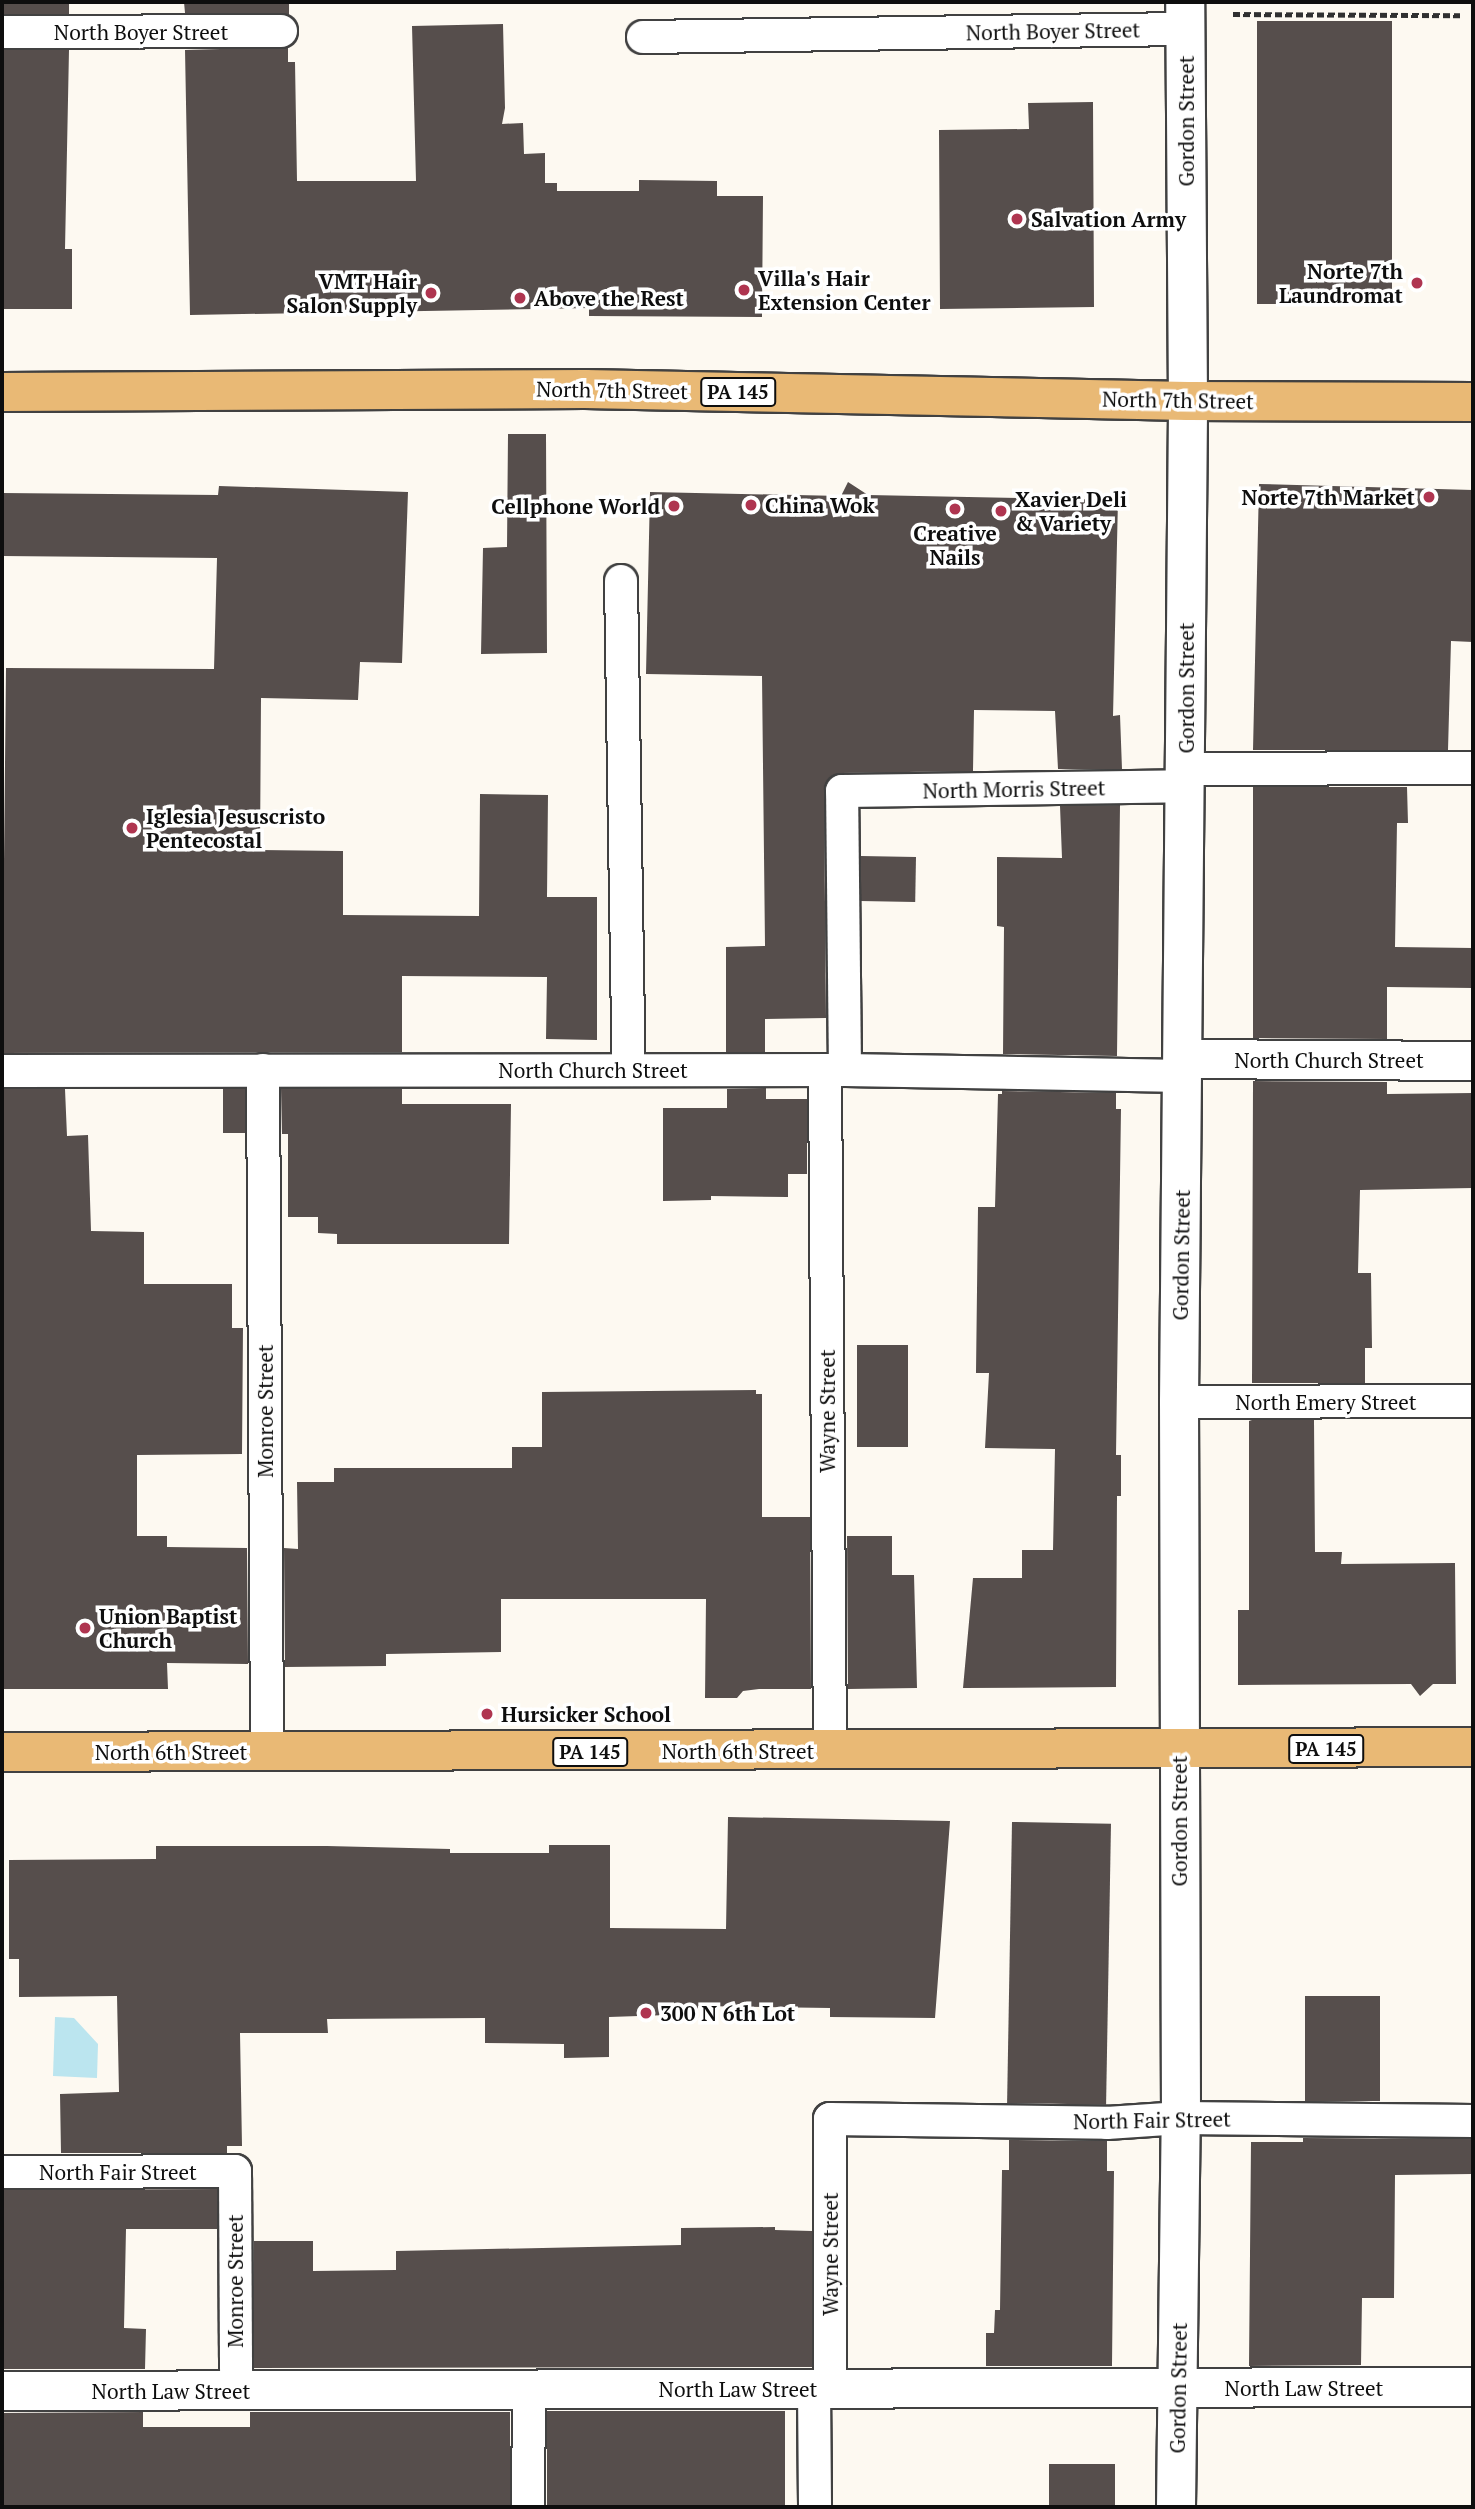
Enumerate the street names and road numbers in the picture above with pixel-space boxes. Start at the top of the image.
street label: North Boyer Street [966,17,1140,45]
street label: North Boyer Street [54,19,228,45]
street label: Gordon Street [1173,56,1199,186]
street label: North 7th Street [536,376,688,404]
road number: PA 145 [700,376,776,408]
street label: North 7th Street [1102,386,1254,414]
street label: Gordon Street [1173,623,1199,753]
street label: North Morris Street [922,775,1106,803]
street label: North Church Street [1234,1047,1424,1073]
street label: North Church Street [498,1057,688,1083]
street label: Gordon Street [1167,1189,1195,1321]
street label: Monroe Street [252,1344,278,1478]
street label: Wayne Street [814,1349,840,1473]
street label: North Emery Street [1235,1389,1417,1415]
road number: PA 145 [1288,1734,1364,1764]
road number: PA 145 [552,1736,628,1768]
street label: North 6th Street [662,1738,814,1764]
street label: North 6th Street [95,1739,247,1765]
street label: Gordon Street [1166,1756,1192,1886]
street label: North Fair Street [1073,2106,1231,2134]
street label: North Fair Street [39,2159,197,2185]
street label: Wayne Street [817,2192,843,2316]
street label: Monroe Street [222,2214,248,2348]
street label: Gordon Street [1164,2322,1192,2454]
street label: North Law Street [1225,2375,1383,2401]
street label: North Law Street [659,2376,817,2402]
street label: North Law Street [92,2378,250,2404]

